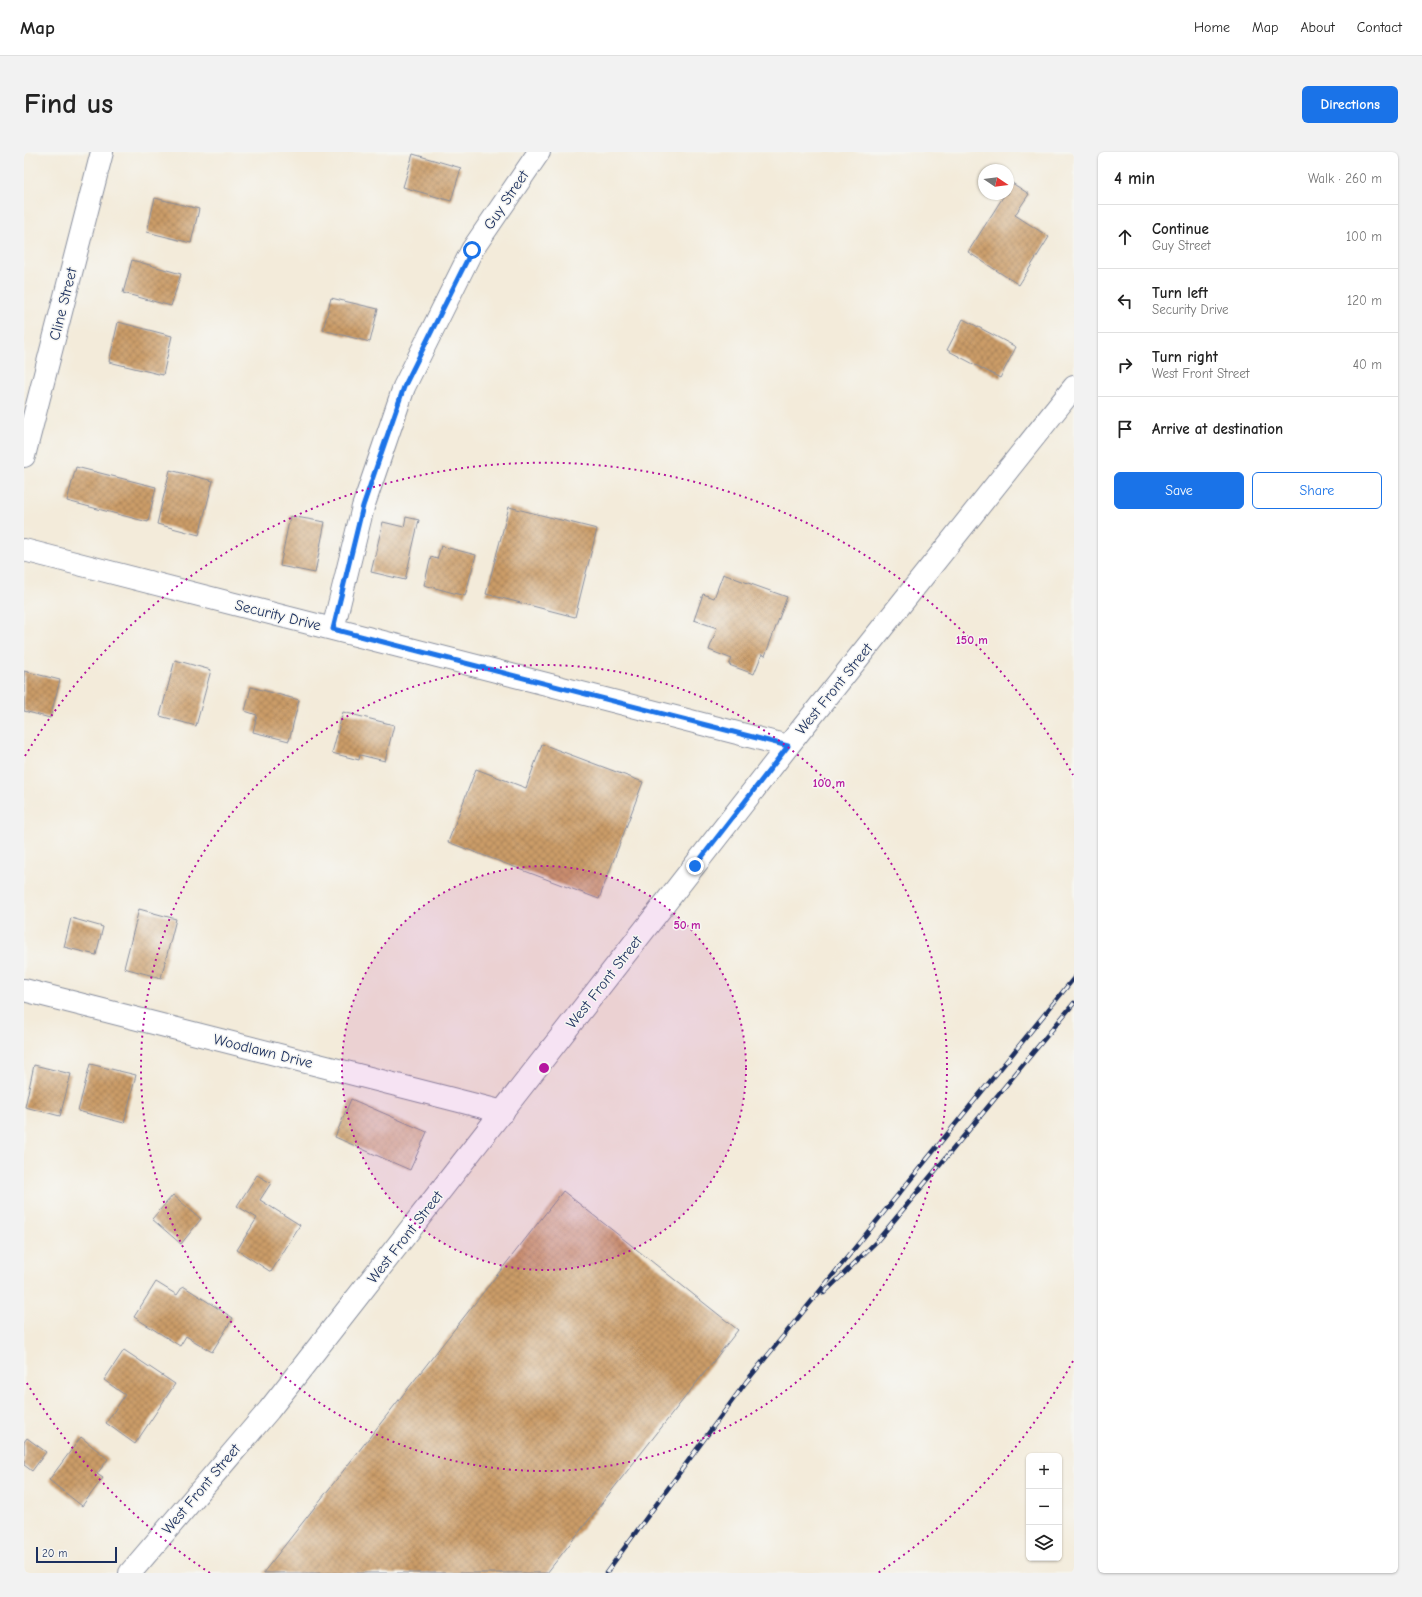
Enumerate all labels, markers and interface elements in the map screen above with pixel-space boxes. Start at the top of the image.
text: Map [20,17,55,39]
text: Home [1194,19,1230,36]
text: Map [1252,19,1278,36]
text: About [1300,19,1335,36]
text: Contact [1357,19,1402,36]
button: Directions [1302,86,1398,123]
text: Find us [24,88,113,120]
north arrow [978,164,1014,200]
street label: Guy Street [480,166,533,233]
text: 4 min [1114,169,1155,188]
text: Walk · 260 m [1308,171,1382,186]
text: Continue [1152,220,1209,238]
icon: ahead [1114,226,1136,248]
text: 100 m [1346,229,1382,244]
text: Guy Street [1152,238,1211,253]
route start [463,241,481,259]
street label: Cline Street [45,265,81,342]
text: Turn left [1152,284,1208,302]
icon: left [1114,290,1136,312]
text: 120 m [1347,293,1382,308]
text: Security Drive [1152,302,1229,317]
text: Turn right [1152,348,1218,366]
icon: right [1114,354,1136,376]
text: 40 m [1353,357,1382,372]
text: West Front Street [1152,366,1250,381]
icon: arrive [1114,418,1136,440]
text: Arrive at destination [1152,420,1283,438]
button: Save [1114,472,1244,509]
button: Share [1252,472,1382,509]
street label: Security Drive [233,596,323,635]
text: 150 m [956,633,988,647]
street label: West Front Street [792,639,877,738]
text: 100 m [813,776,845,790]
route end [686,857,704,875]
text: 50 m [673,918,701,932]
street label: West Front Street [562,932,646,1032]
street label: Woodlawn Drive [211,1030,315,1072]
centre of rings [537,1061,551,1075]
street label: West Front Street [363,1187,447,1287]
street label: West Front Street [158,1440,244,1538]
map controls [1026,1453,1062,1561]
button: + [1026,1453,1062,1489]
button: − [1026,1489,1062,1525]
button: layers [1026,1525,1062,1561]
scale bar [36,1545,117,1564]
text: 20 m [42,1547,67,1560]

